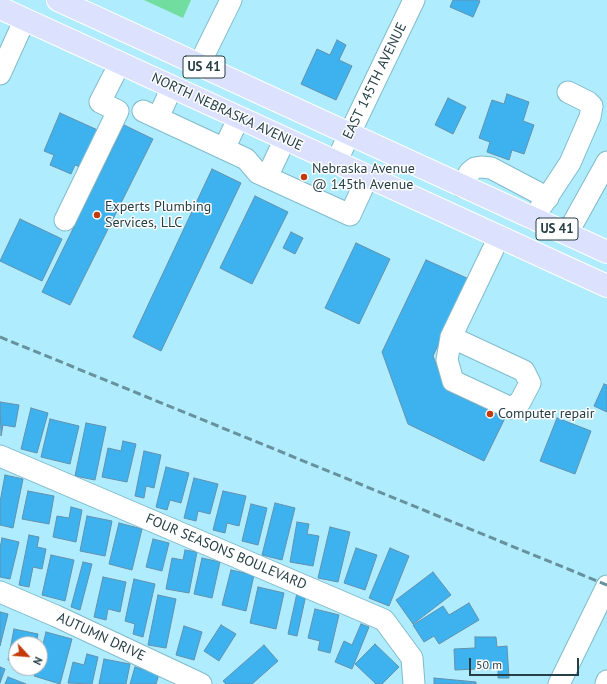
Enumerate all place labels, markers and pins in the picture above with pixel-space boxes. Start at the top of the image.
place label: Nebraska Avenue @ 145th Avenue [312,161,415,194]
marker: Nebraska Avenue @ 145th Avenue [299,172,309,182]
place label: Experts Plumbing Services, LLC [105,199,211,232]
marker: Experts Plumbing Services, LLC [92,210,102,220]
place label: Computer repair [498,406,595,422]
marker: Computer repair [485,409,495,419]

